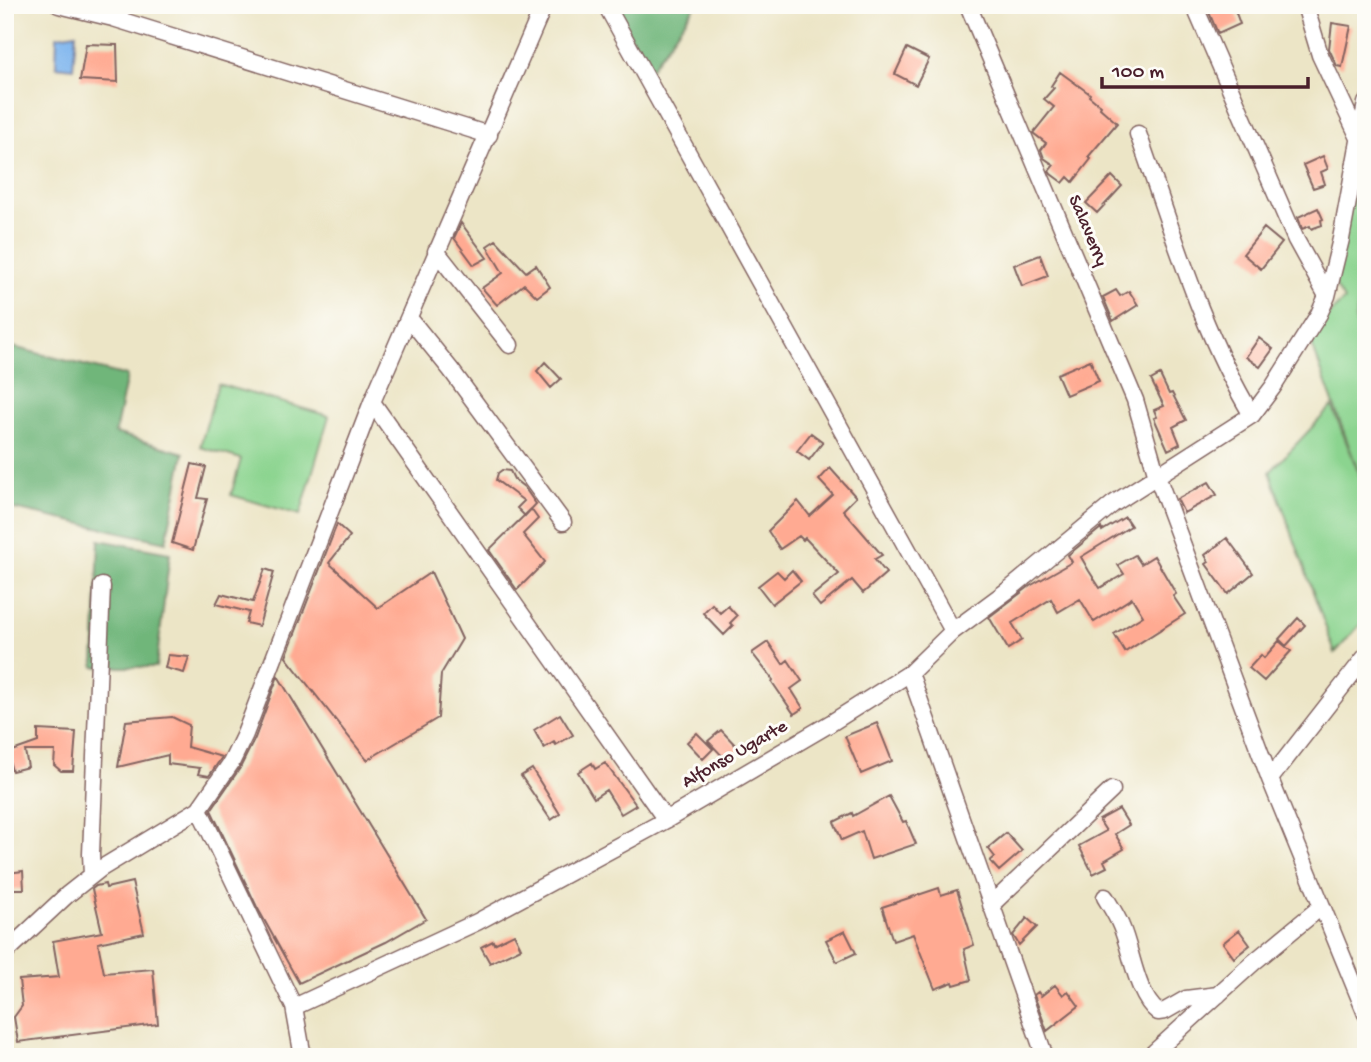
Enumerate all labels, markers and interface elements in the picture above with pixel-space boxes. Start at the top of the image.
scale bar [1102,46,1308,90]
text: 100 m [1111,61,1164,86]
street label: Salaverry [1062,192,1113,271]
street label: Alfonso Ugarte [678,715,792,794]

